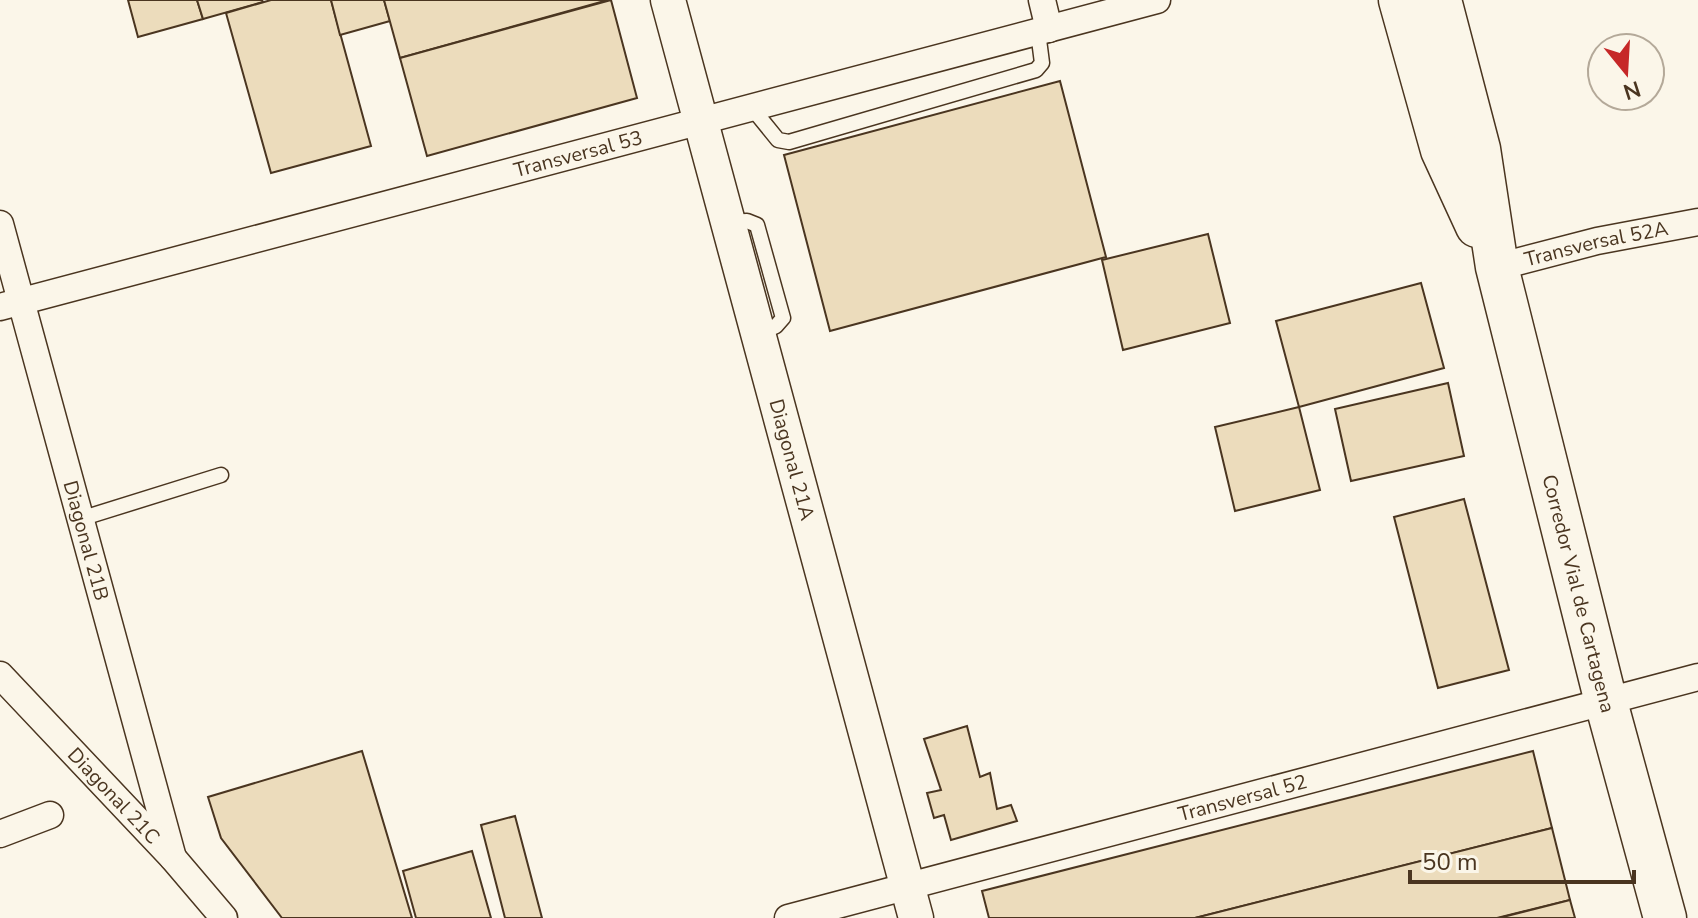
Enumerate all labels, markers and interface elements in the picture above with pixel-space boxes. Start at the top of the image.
north arrow [1586,32,1666,112]
text: N [1619,73,1644,107]
street label: Transversal 53 [511,124,645,184]
street label: Transversal 52A [1521,215,1671,273]
street label: Diagonal 21A [762,396,821,524]
street label: Corredor Vial de Cartagena [1535,472,1621,716]
street label: Diagonal 21B [57,477,115,604]
street label: Diagonal 21C [61,742,166,850]
street label: Transversal 52 [1175,768,1310,828]
scale bar [1410,834,1634,884]
text: 50 m [1422,846,1478,878]

